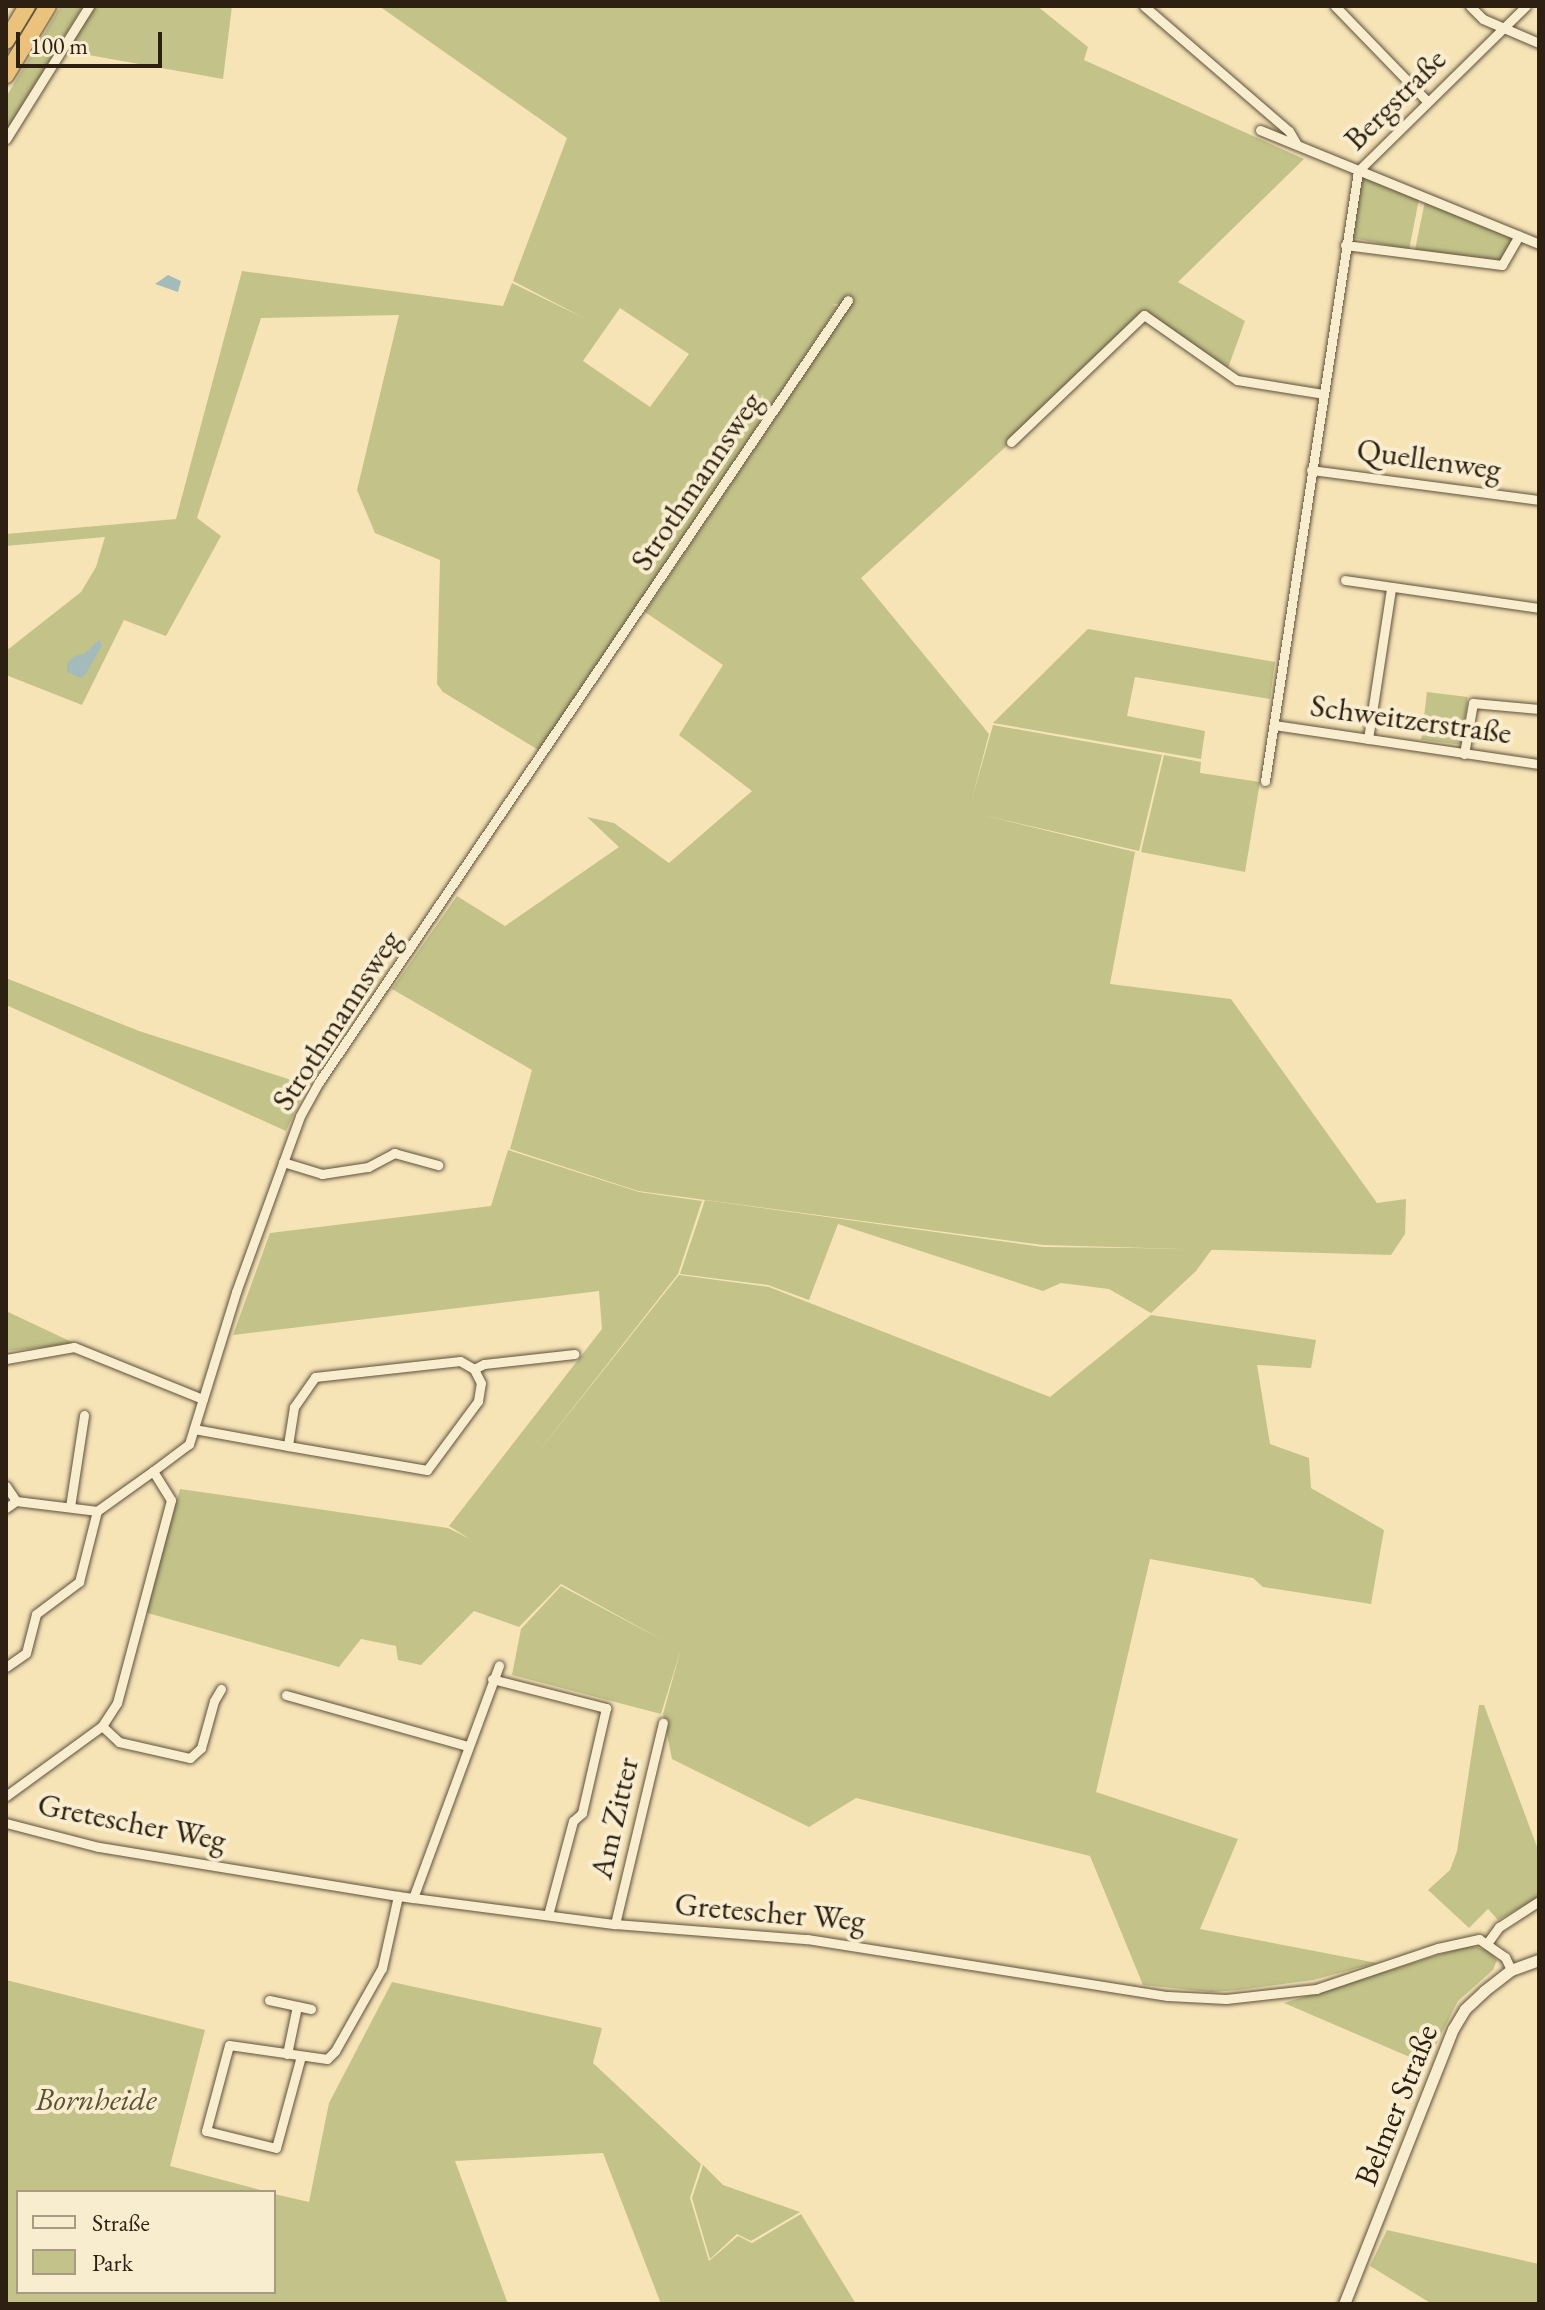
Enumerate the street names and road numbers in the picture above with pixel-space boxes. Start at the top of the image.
street label: Bergstraße [1336,40,1454,158]
street label: Strothmannsweg [622,384,770,578]
street label: Quellenweg [1354,430,1504,488]
street label: Schweitzerstraße [1308,686,1514,752]
street label: Strothmannsweg [263,923,409,1117]
street label: Am Zitter [581,1753,647,1883]
street label: Gretescher Weg [35,1785,229,1859]
street label: Gretescher Weg [673,1885,867,1939]
street label: Belmer Straße [1346,2019,1446,2191]

